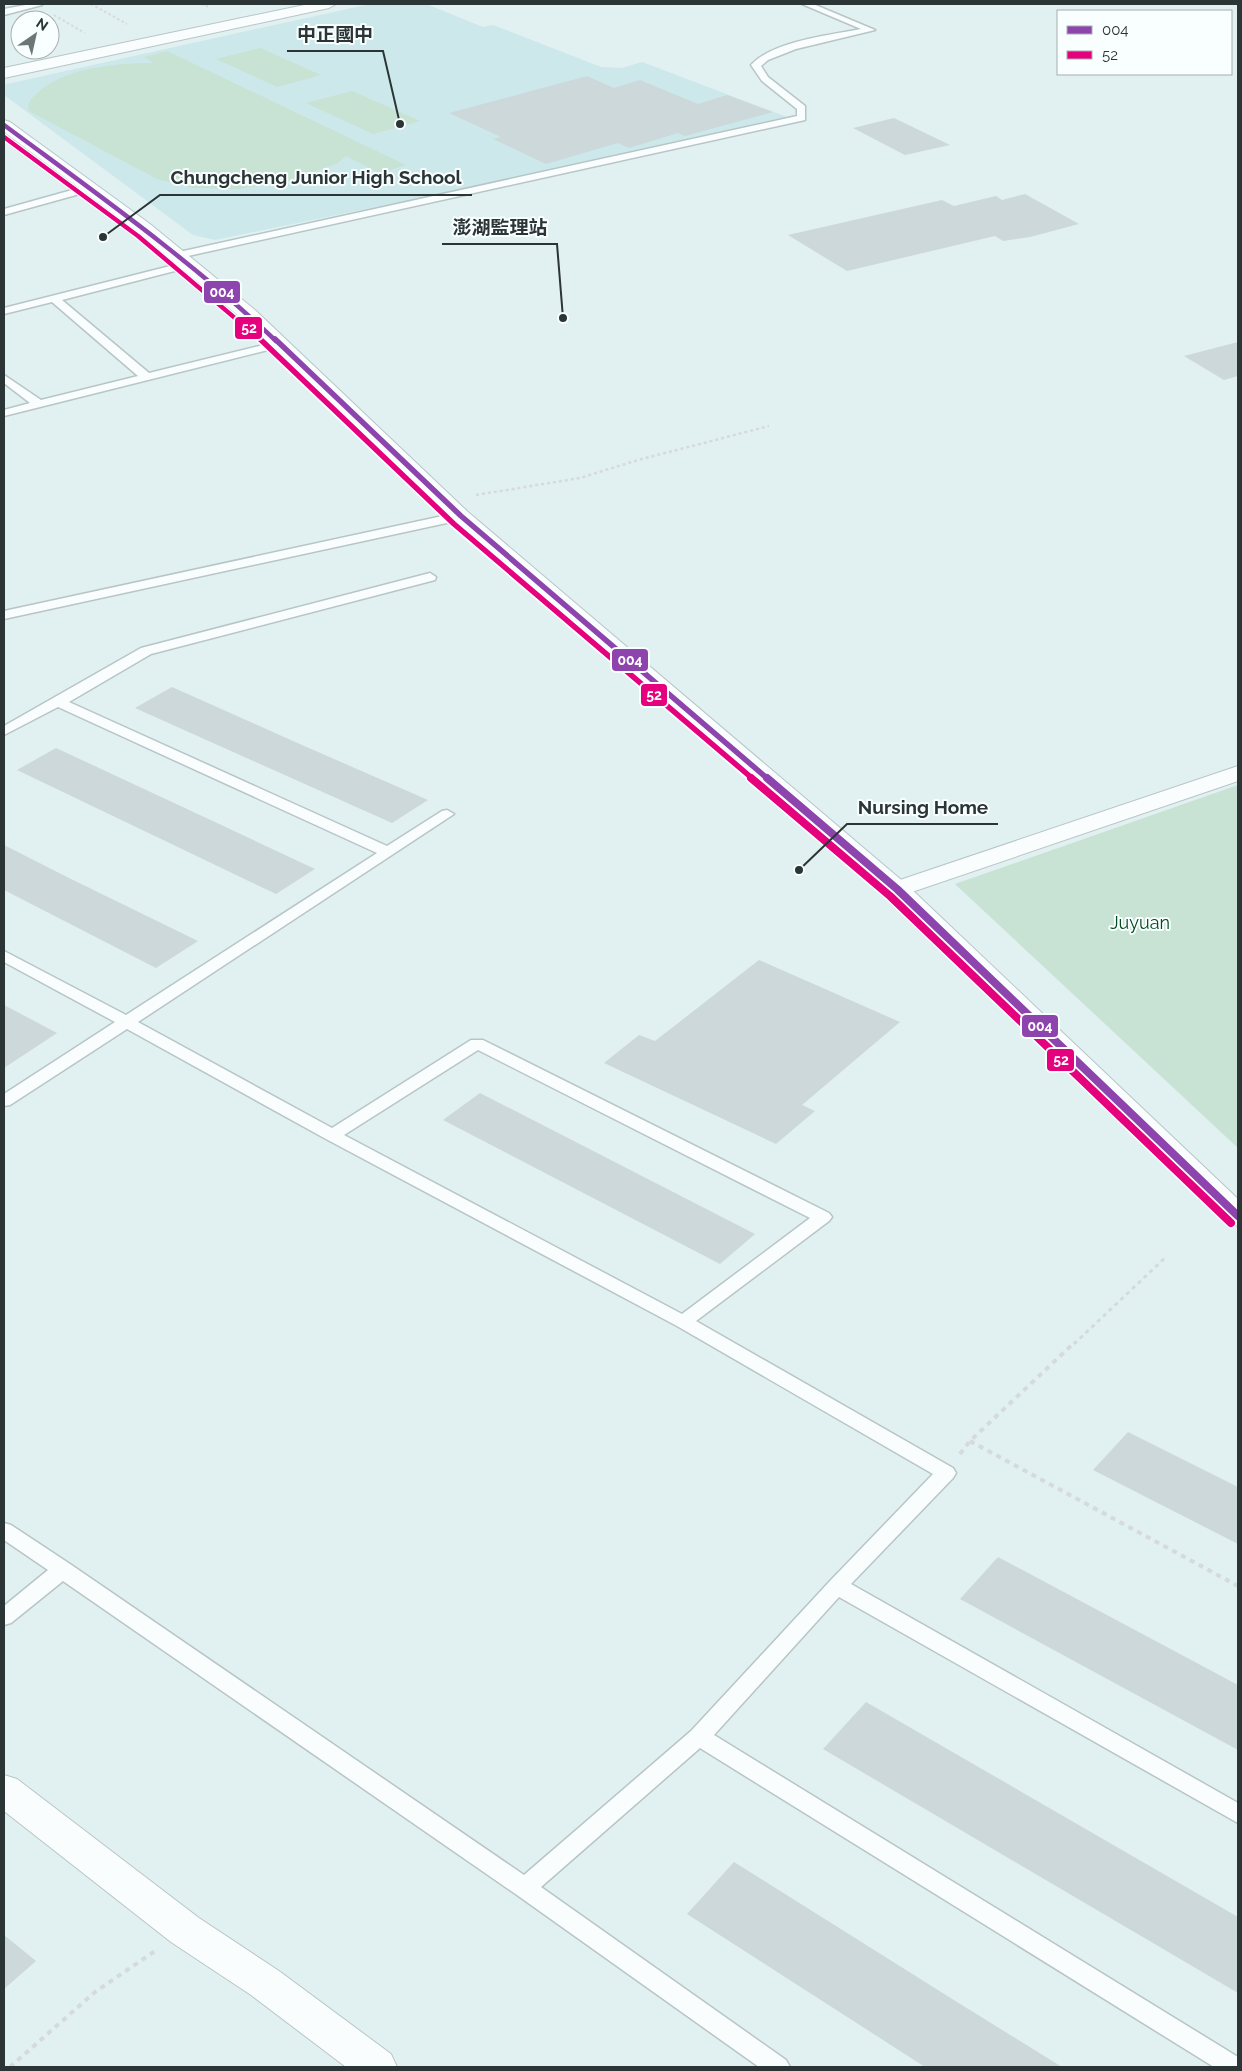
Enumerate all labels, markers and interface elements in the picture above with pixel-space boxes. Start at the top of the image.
north arrow [10,10,60,60]
legend [1057,10,1232,75]
text: N [33,15,51,34]
callout: 中正國中 [287,17,383,51]
text: 004 [1102,21,1129,39]
text: 中正國中 [297,23,373,45]
text: 52 [1102,46,1118,64]
callout: Chungcheng Junior High School [160,161,472,195]
text: Chungcheng Junior High School [170,166,463,188]
callout: 澎湖監理站 [442,210,557,244]
text: 澎湖監理站 [452,216,548,238]
line badge: 004 [203,280,241,304]
text: 004 [209,284,235,300]
line badge: 52 [234,316,263,340]
text: 52 [241,320,257,336]
line badge: 004 [611,648,649,672]
text: 004 [617,652,643,668]
line badge: 52 [640,683,668,707]
text: 52 [646,687,662,703]
callout: Nursing Home [847,790,998,824]
text: Nursing Home [858,796,988,818]
park label: Juyuan [1110,912,1170,933]
line badge: 004 [1021,1014,1059,1038]
text: 004 [1027,1018,1053,1034]
line badge: 52 [1046,1048,1075,1072]
text: 52 [1053,1052,1069,1068]

